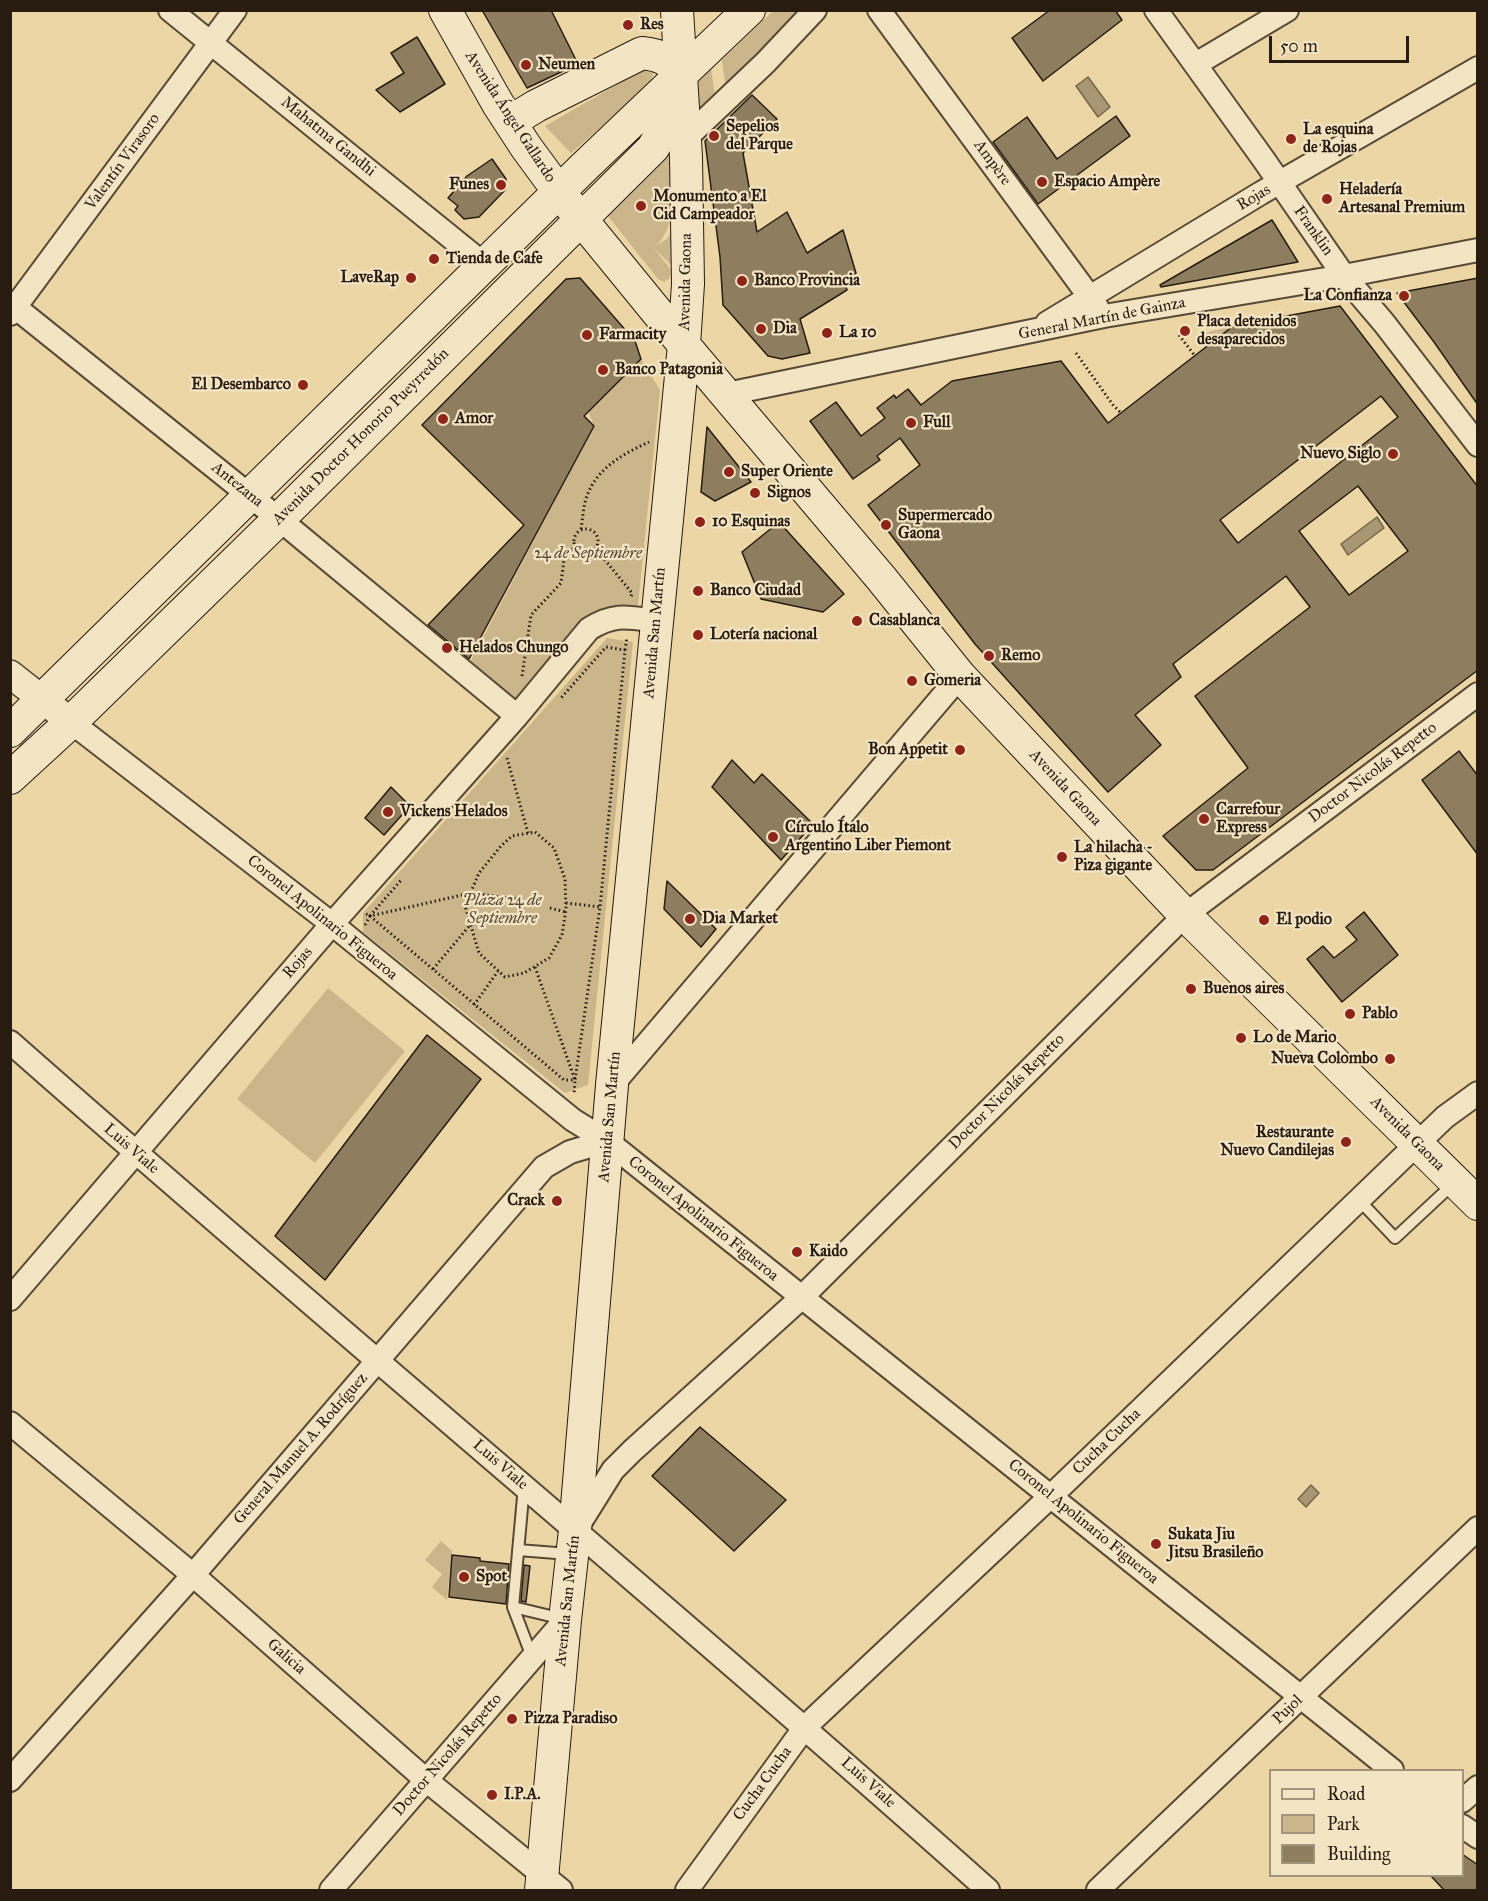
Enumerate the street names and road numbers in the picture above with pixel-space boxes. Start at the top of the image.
street label: Avenida Ángel Gallardo [460,48,560,186]
street label: Mahatma Gandhi [277,93,379,181]
street label: Valentín Virasoro [82,110,164,214]
street label: Ampère [969,137,1015,189]
street label: Rojas [1234,181,1274,215]
street label: Franklin [1289,202,1337,260]
street label: Avenida Gaona [676,233,696,331]
street label: General Martín de Gainza [1017,293,1187,345]
street label: Avenida Doctor Honorio Pueyrredón [269,345,453,529]
street label: Antezana [207,458,267,512]
street label: Avenida San Martín [640,567,670,699]
street label: Doctor Nicolás Repetto [1305,718,1441,828]
street label: Avenida Gaona [1025,746,1105,830]
street label: Coronel Apolinario Figueroa [243,851,401,985]
street label: Rojas [279,943,317,983]
street label: Doctor Nicolás Repetto [945,1030,1069,1154]
street label: Avenida San Martín [595,1051,625,1183]
street label: Avenida Gaona [1366,1093,1448,1175]
street label: Luis Viale [99,1120,163,1178]
street label: Coronel Apolinario Figueroa [624,1152,782,1286]
street label: General Manuel A. Rodríguez [230,1369,372,1529]
street label: Cucha Cucha [1069,1405,1145,1479]
street label: Luis Viale [468,1436,532,1494]
street label: Coronel Apolinario Figueroa [1004,1455,1162,1589]
street label: Avenida San Martín [552,1535,584,1667]
street label: Galicia [263,1635,309,1679]
street label: Doctor Nicolás Repetto [390,1690,506,1820]
street label: Pujol [1269,1691,1307,1729]
street label: Cucha Cucha [730,1743,796,1825]
street label: Luis Viale [837,1753,899,1813]

